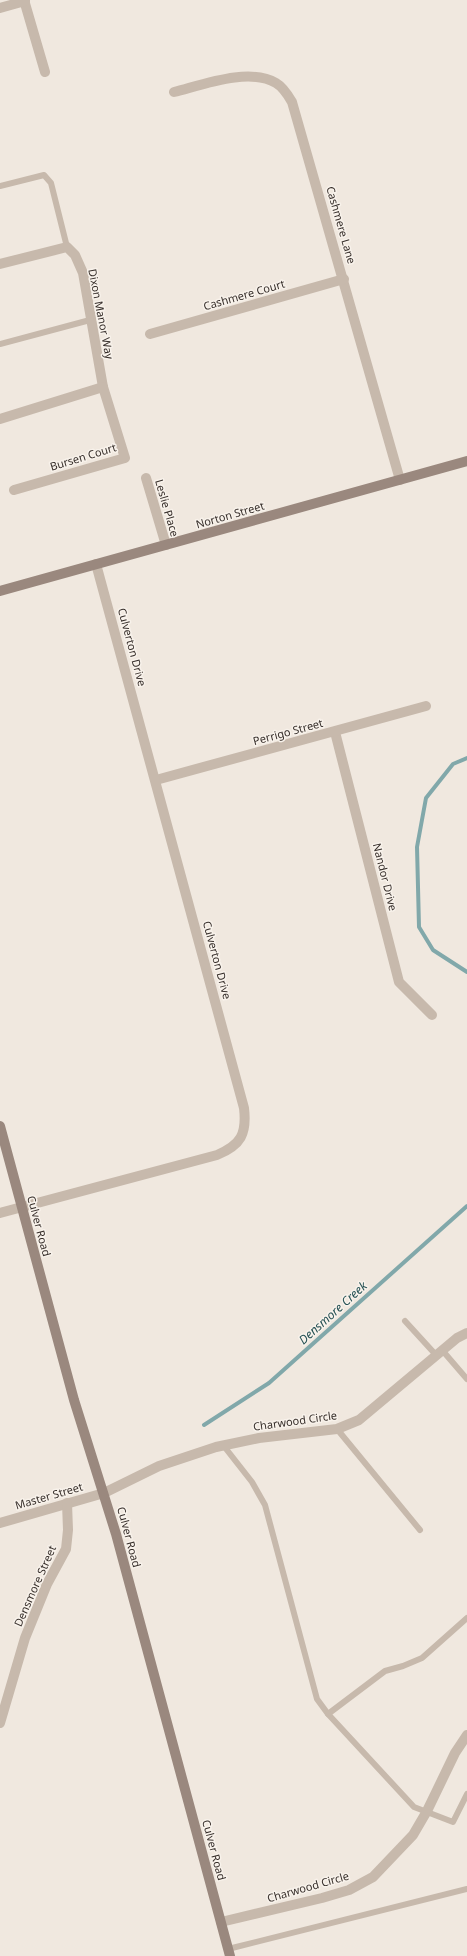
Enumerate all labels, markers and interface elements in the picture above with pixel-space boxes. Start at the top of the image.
street label: Cashmere Lane [323,184,360,265]
street label: Dixon Manor Way [85,268,118,361]
street label: Cashmere Court [201,276,286,313]
street label: Bursen Court [48,439,118,474]
street label: Leslie Place [152,477,183,538]
street label: Norton Street [194,498,266,531]
street label: Culverton Drive [115,606,150,688]
street label: Perrigo Street [251,715,325,748]
street label: Nandor Drive [370,841,401,912]
street label: Culverton Drive [200,919,235,1001]
street label: Culver Road [24,1194,55,1258]
water label: Densmore Creek [295,1277,371,1348]
street label: Charwood Circle [252,1407,338,1434]
street label: Master Street [13,1479,84,1512]
street label: Culver Road [114,1505,145,1569]
street label: Densmore Street [10,1543,59,1629]
street label: Culver Road [199,1818,230,1882]
street label: Charwood Circle [265,1868,351,1905]

